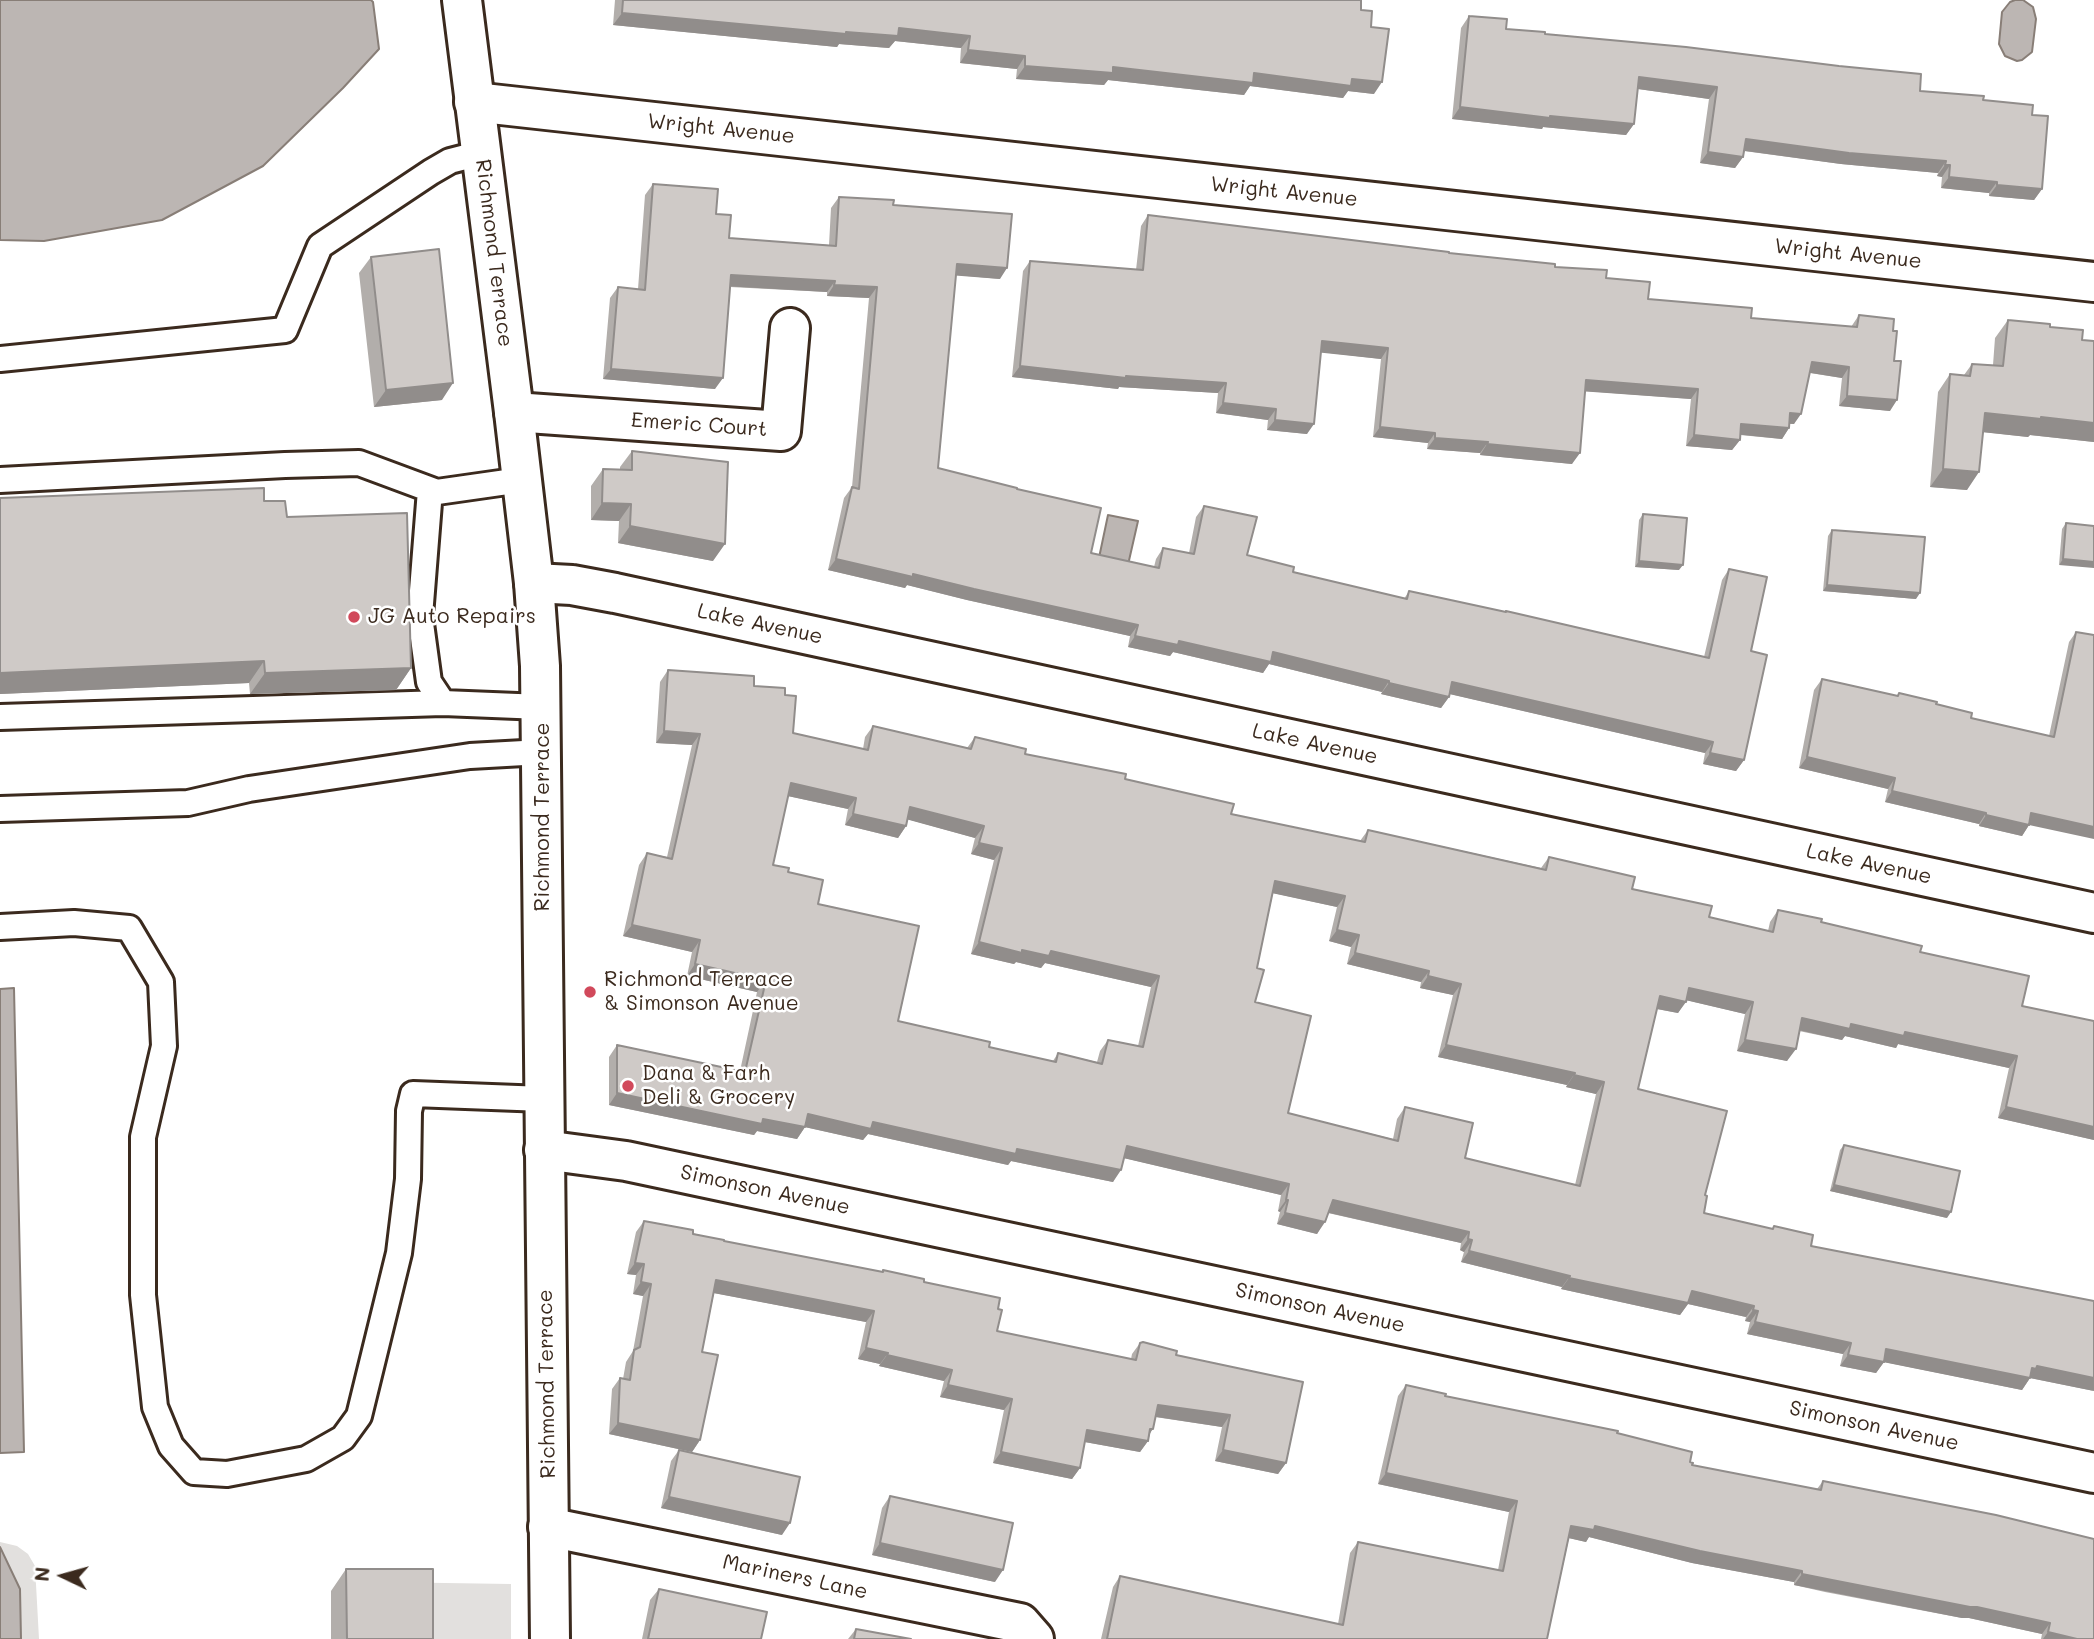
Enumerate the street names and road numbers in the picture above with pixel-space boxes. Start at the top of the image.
street label: Wright Avenue [646,109,796,149]
street label: Richmond Terrace [470,158,518,348]
street label: Wright Avenue [1209,172,1359,212]
street label: Wright Avenue [1773,234,1923,274]
street label: Emeric Court [630,408,768,442]
street label: Lake Avenue [695,598,825,650]
street label: Lake Avenue [1250,718,1380,770]
street label: Richmond Terrace [530,722,556,912]
street label: Lake Avenue [1804,838,1934,890]
street label: Simonson Avenue [678,1160,852,1220]
street label: Simonson Avenue [1233,1278,1407,1338]
street label: Richmond Terrace [533,1289,561,1479]
street label: Simonson Avenue [1787,1396,1961,1456]
street label: Mariners Lane [720,1549,870,1605]

